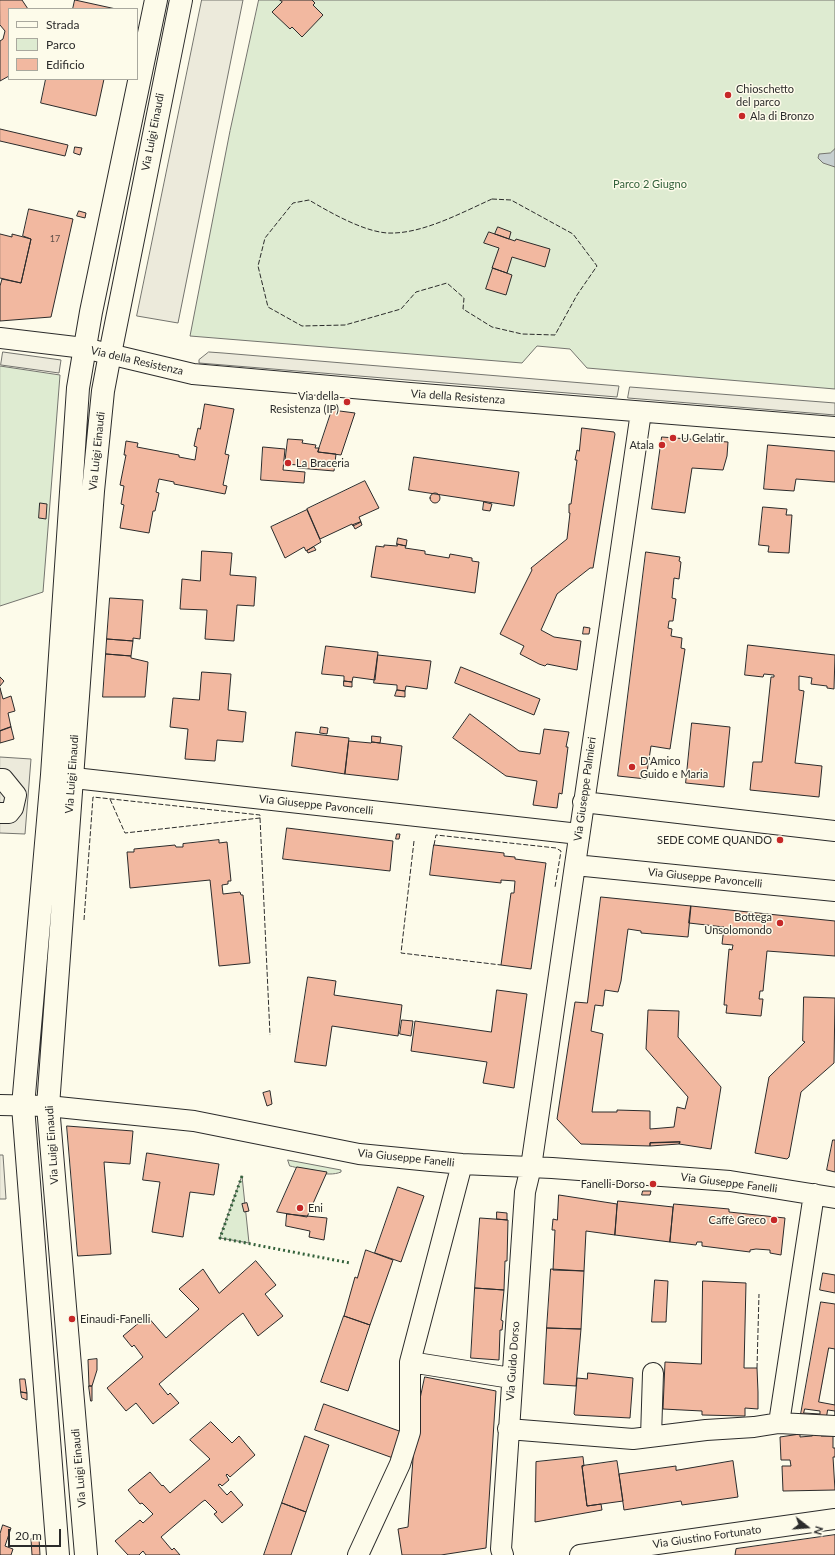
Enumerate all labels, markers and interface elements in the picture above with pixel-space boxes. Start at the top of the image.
legend [8,8,138,80]
text: Strada [46,17,79,32]
text: Parco [46,37,76,52]
text: Edificio [46,57,85,72]
place label: Chioschetto del parco [736,82,794,108]
marker: Chioschetto del parco [723,90,733,100]
street label: Via Luigi Einaudi [139,92,167,172]
place label: Ala di Bronzo [750,109,814,123]
marker: Ala di Bronzo [737,111,747,121]
park label: Parco 2 Giugno [613,177,687,191]
house number: 17 [50,234,60,244]
street label: Via della Resistenza [89,344,185,378]
street label: Via della Resistenza [410,387,506,407]
place label: Via della Resistenza (IP) [270,389,339,415]
marker: Via della Resistenza (IP) [342,397,352,407]
street label: Via Luigi Einaudi [86,411,108,491]
place label: U Gelatir [681,431,724,445]
marker: U Gelatir [668,433,678,443]
place label: Atala [629,438,654,452]
marker: Atala [657,440,667,450]
place label: La Braceria [296,456,349,470]
marker: La Braceria [283,458,293,468]
street label: Via Luigi Einaudi [63,734,81,814]
street label: Via Giuseppe Palmieri [571,736,599,842]
place label: D'Amico Guido e Maria [640,754,708,780]
marker: D'Amico Guido e Maria [627,762,637,772]
street label: Via Giuseppe Pavoncelli [258,792,374,818]
place label: SEDE COME QUANDO [657,833,772,847]
marker: SEDE COME QUANDO [775,835,785,845]
street label: Via Giuseppe Pavoncelli [647,865,763,891]
place label: Bottega Unsolomondo [704,910,772,936]
marker: Bottega Unsolomondo [775,918,785,928]
street label: Via Luigi Einaudi [43,1105,61,1185]
street label: Via Giuseppe Fanelli [357,1146,455,1170]
street label: Via Giuseppe Fanelli [680,1171,778,1195]
place label: Fanelli-Dorso [581,1177,645,1191]
marker: Fanelli-Dorso [648,1179,658,1189]
place label: Eni [308,1201,323,1215]
marker: Eni [295,1203,305,1213]
place label: Caffè Greco [709,1213,766,1227]
marker: Caffè Greco [769,1215,779,1225]
place label: Einaudi-Fanelli [80,1312,150,1326]
marker: Einaudi-Fanelli [67,1314,77,1324]
street label: Via Guido Dorso [504,1321,522,1401]
street label: Via Luigi Einaudi [69,1428,89,1508]
north arrow [787,1507,827,1547]
scale bar [10,1521,63,1547]
street label: Via Giustino Fortunato [652,1523,762,1551]
text: N [811,1525,826,1537]
text: 20 m [15,1528,42,1543]

